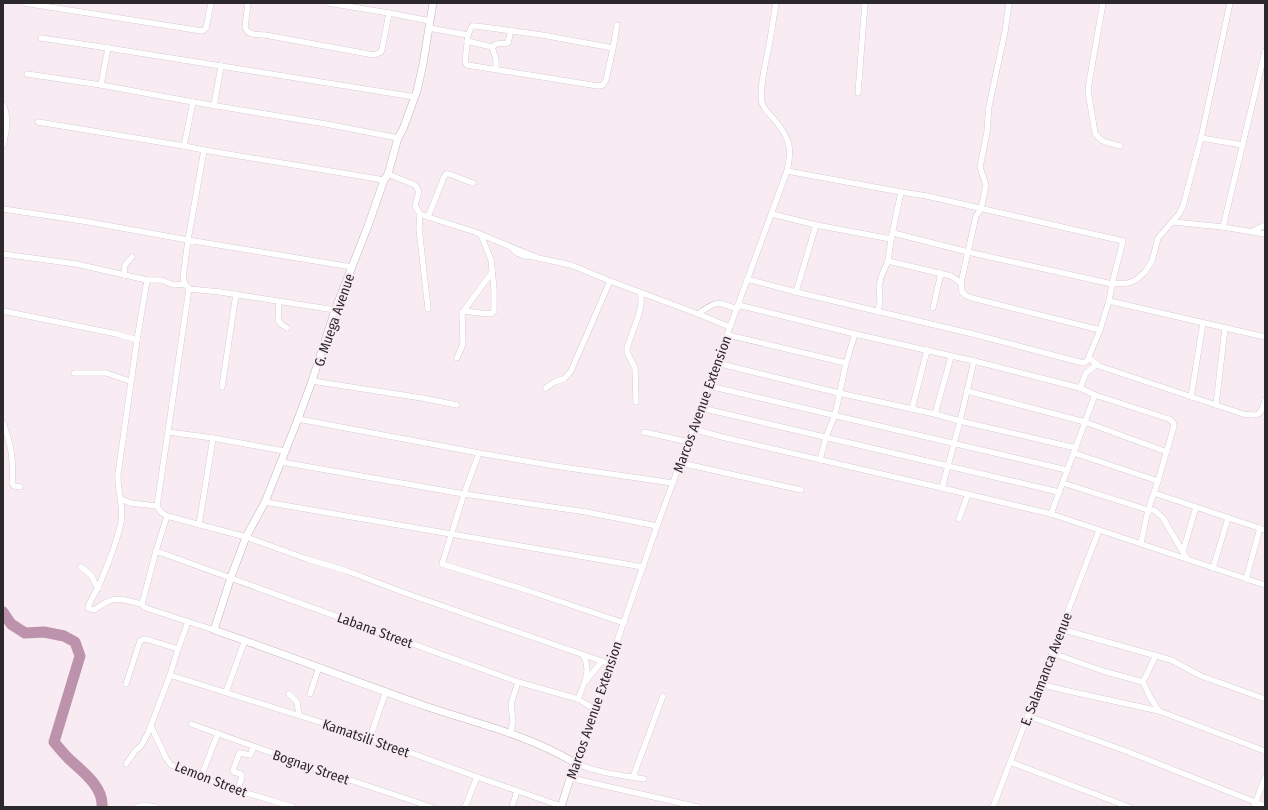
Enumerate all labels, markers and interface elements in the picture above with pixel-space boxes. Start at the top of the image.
street label: G. Muega Avenue [311,271,358,369]
street label: Marcos Avenue Extension [670,333,735,475]
street label: Labana Street [335,609,415,652]
street label: E. Salamanca Avenue [1017,610,1076,728]
street label: Marcos Avenue Extension [563,639,626,781]
street label: Kamatsili Street [320,716,412,761]
street label: Bognay Street [270,746,352,789]
street label: Lemon Street [172,758,250,801]

